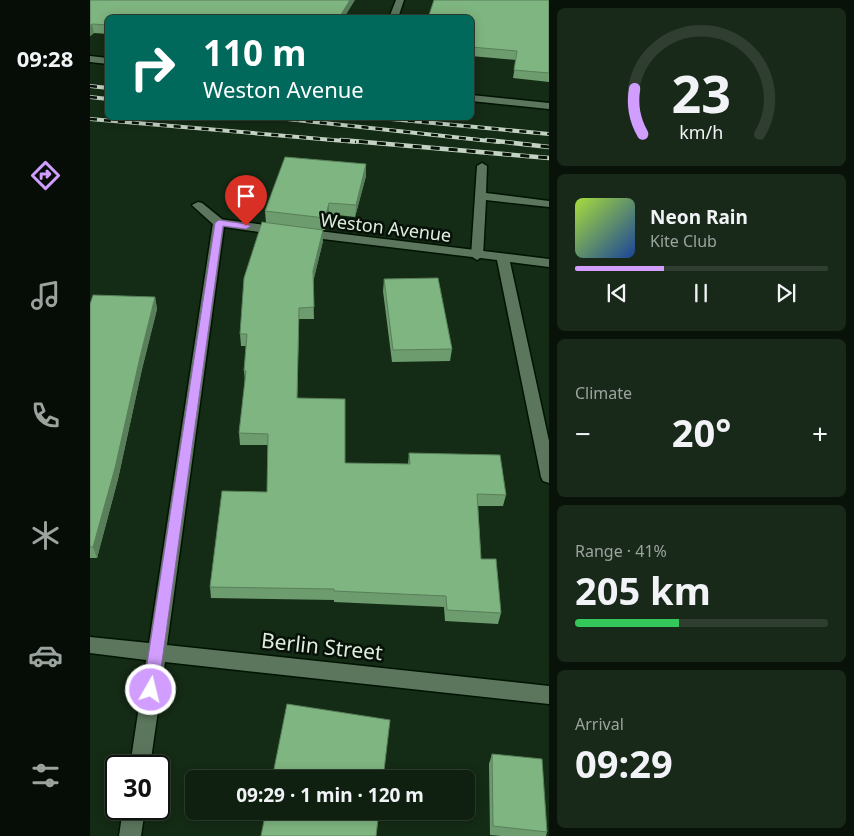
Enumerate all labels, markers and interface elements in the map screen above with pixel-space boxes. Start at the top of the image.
text: 110 m [203,29,306,76]
icon: right [120,35,185,100]
text: 09:28 [17,43,73,73]
text: 23 [672,57,731,128]
text: Weston Avenue [203,74,364,104]
text: km/h [680,120,723,144]
icon: directions [28,158,63,193]
pin [225,175,267,226]
icon: arrive [232,182,260,210]
text: Neon Rain [650,204,748,230]
street label: Weston Avenue [319,207,453,247]
text: Kite Club [650,230,717,252]
icon: music [28,278,63,313]
icon: previous [603,279,631,307]
icon: pause [687,279,715,307]
icon: next [772,279,800,307]
text: Climate [575,382,632,404]
icon: phone [28,398,63,433]
text: 20° [672,406,731,458]
text: − [575,414,591,452]
text: + [812,414,828,452]
icon: climate [28,518,63,553]
text: Range · 41% [575,540,667,562]
text: 205 km [575,564,711,616]
street label: Berlin Street [260,626,385,666]
icon: car [28,638,63,673]
position arrow [124,663,176,715]
text: Arrival [575,713,624,735]
text: 09:29 [575,737,673,789]
speed limit sign: 30 [105,755,170,820]
icon: filters [28,758,63,793]
text: 09:29 · 1 min · 120 m [236,782,424,808]

